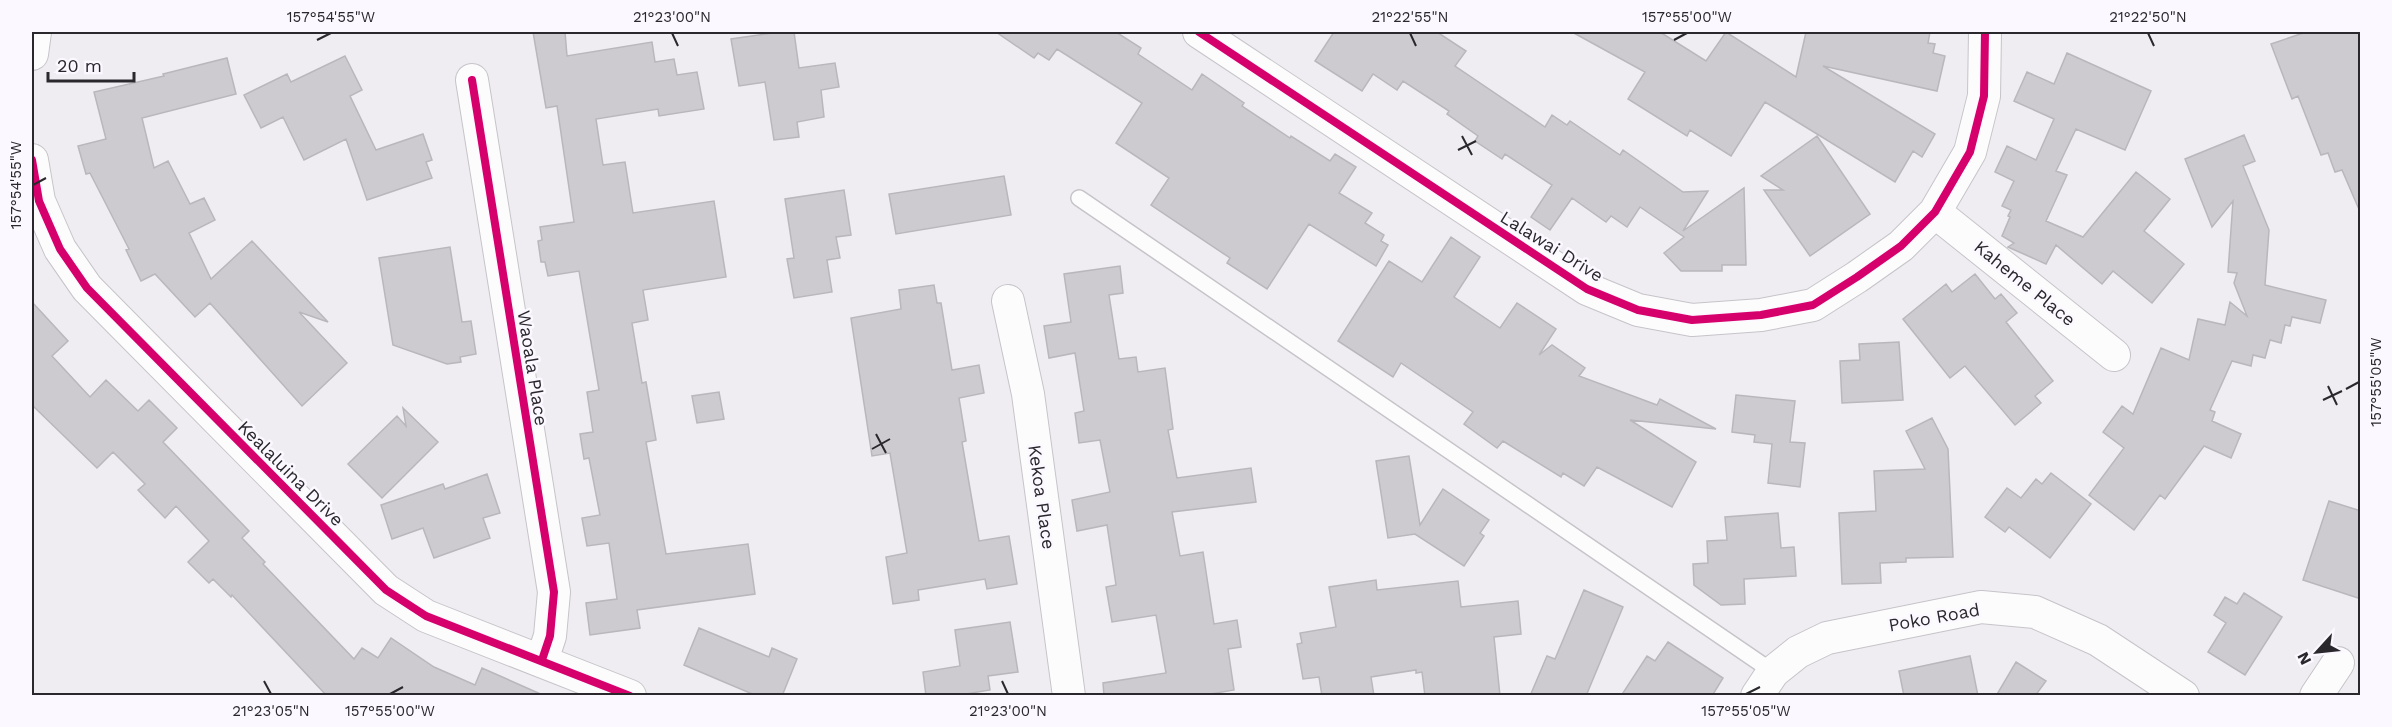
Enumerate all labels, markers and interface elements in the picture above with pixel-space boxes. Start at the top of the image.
text: 157°54'55"W [287,8,375,26]
text: 21°23'00"N [633,8,711,26]
text: 21°22'55"N [1371,8,1449,26]
text: 157°55'00"W [1642,8,1732,26]
text: 21°22'50"N [2109,8,2187,26]
scale bar [48,45,134,83]
text: 20 m [57,55,102,76]
text: 157°54'55"W [7,141,25,229]
street label: Lalawai Drive [1497,206,1607,286]
street label: Kaheme Place [1970,236,2080,330]
street label: Waoala Place [514,309,552,427]
text: 157°55'05"W [2367,337,2385,427]
street label: Kealaluina Drive [234,416,348,530]
street label: Kekoa Place [1024,443,1060,551]
street label: Poko Road [1887,599,1981,635]
north arrow [2287,622,2347,682]
text: N [2293,649,2315,668]
text: 21°23'05"N [232,702,310,720]
text: 157°55'00"W [345,702,435,720]
text: 21°23'00"N [969,702,1047,720]
text: 157°55'05"W [1701,702,1791,720]

